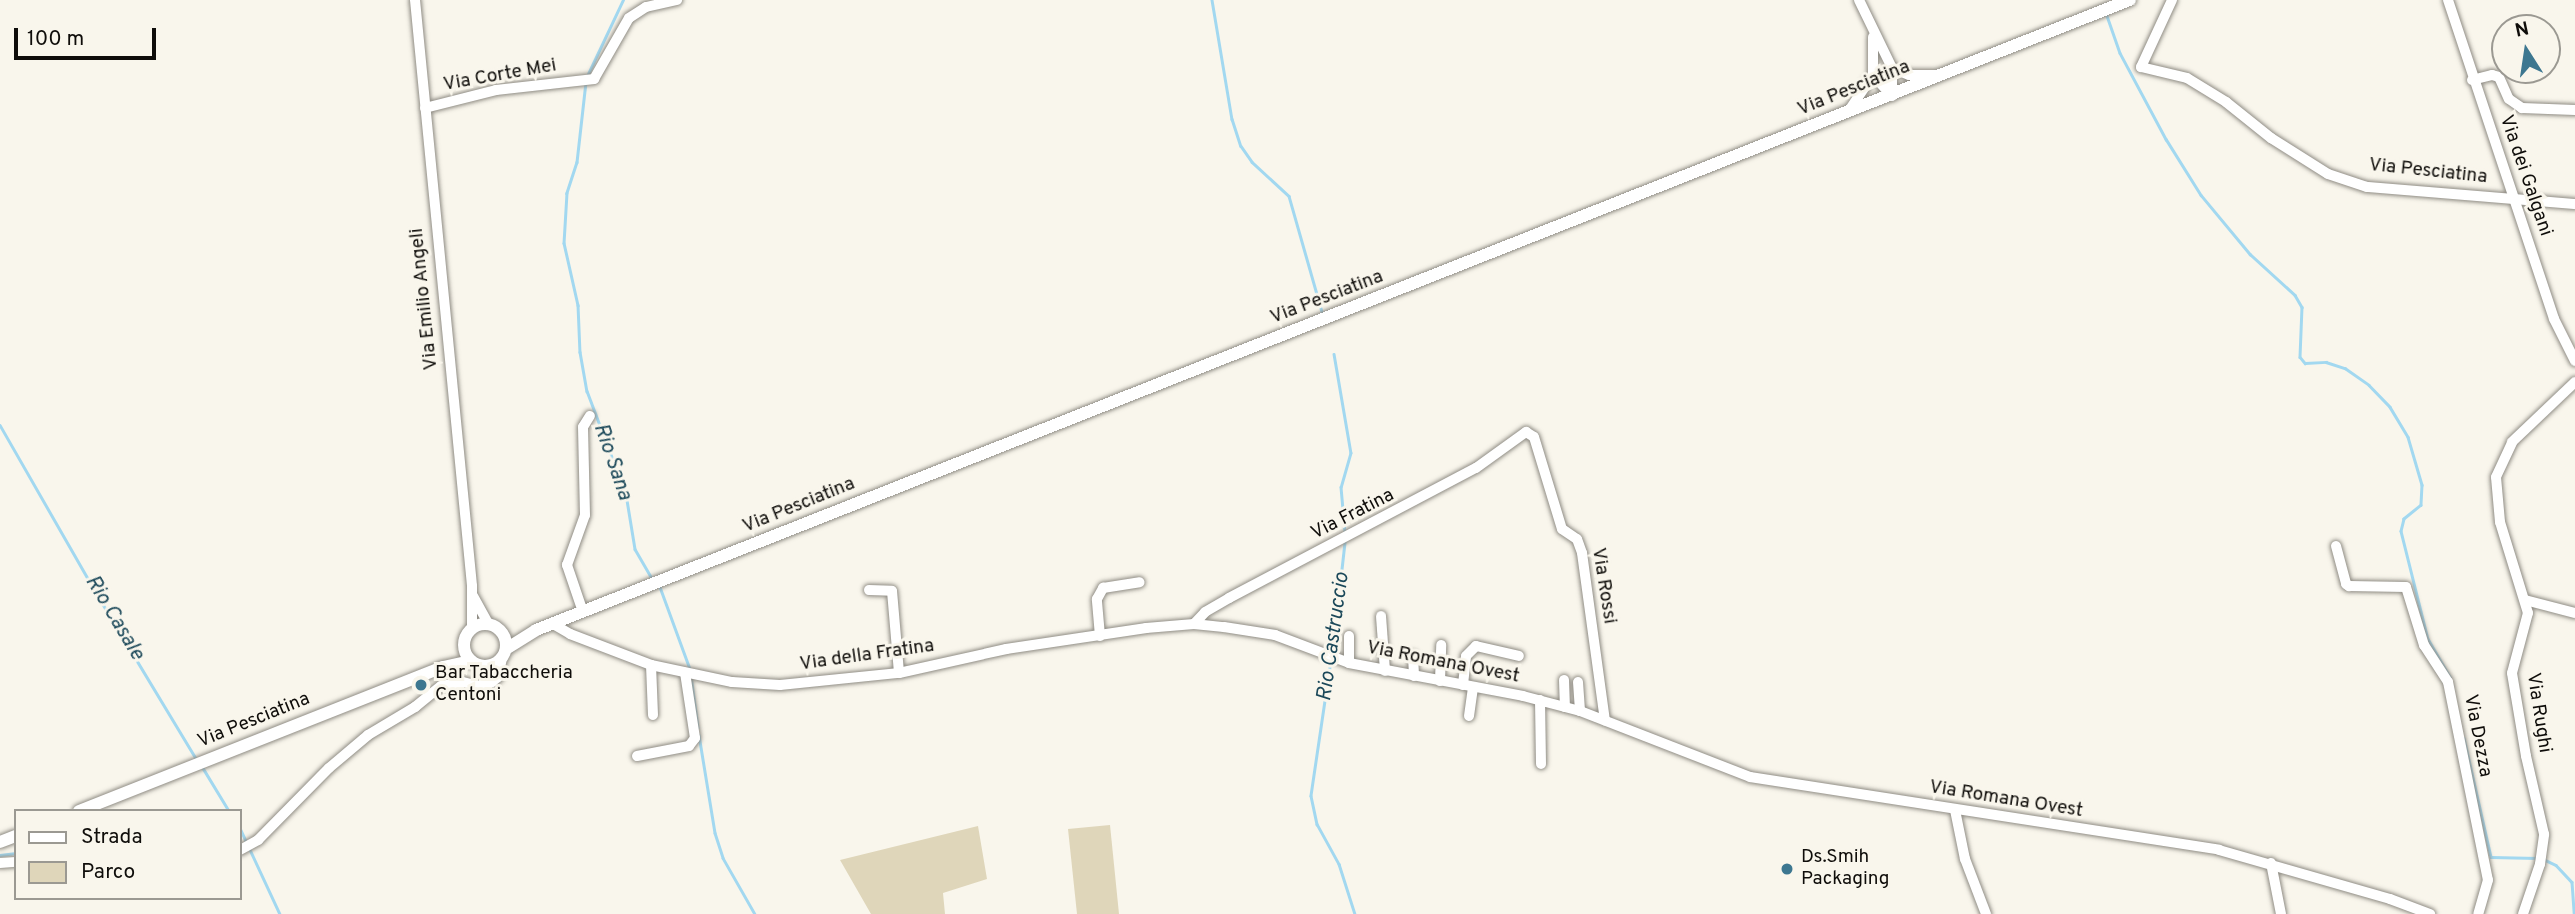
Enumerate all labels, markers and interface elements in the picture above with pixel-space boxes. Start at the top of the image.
scale bar [18,14,159,58]
north arrow [2491,14,2561,84]
text: N [2513,17,2531,44]
text: 100 m [27,26,84,53]
street label: Via Corte Mei [442,55,558,97]
street label: Via Pesciatina [1795,56,1913,122]
street label: Via dei Galgani [2494,112,2556,240]
street label: Via Pesciatina [2368,154,2488,190]
street label: Via Emilio Angeli [406,227,444,371]
street label: Via Pesciatina [1267,266,1387,330]
water label: Rio Sana [587,420,637,504]
street label: Via Pesciatina [740,473,858,539]
street label: Via Fratina [1308,484,1398,546]
street label: Via Rossi [1586,546,1620,626]
water label: Rio Casale [79,571,149,665]
water label: Rio Castruccio [1312,571,1356,703]
street label: Via della Fratina [798,635,936,677]
street label: Via Romana Ovest [1365,637,1521,689]
place label: Bar Tabaccheria Centoni [435,663,573,707]
street label: Via Rughi [2520,671,2556,755]
marker: Bar Tabaccheria Centoni [413,677,429,693]
street label: Via Pesciatina [195,688,313,754]
street label: Via Dezza [2458,693,2496,779]
street label: Via Romana Ovest [1928,777,2084,823]
legend [14,809,242,900]
text: Strada [81,824,142,851]
place label: Ds.Smih Packaging [1801,847,1889,891]
text: Parco [81,859,135,886]
marker: Ds.Smih Packaging [1779,861,1795,877]

